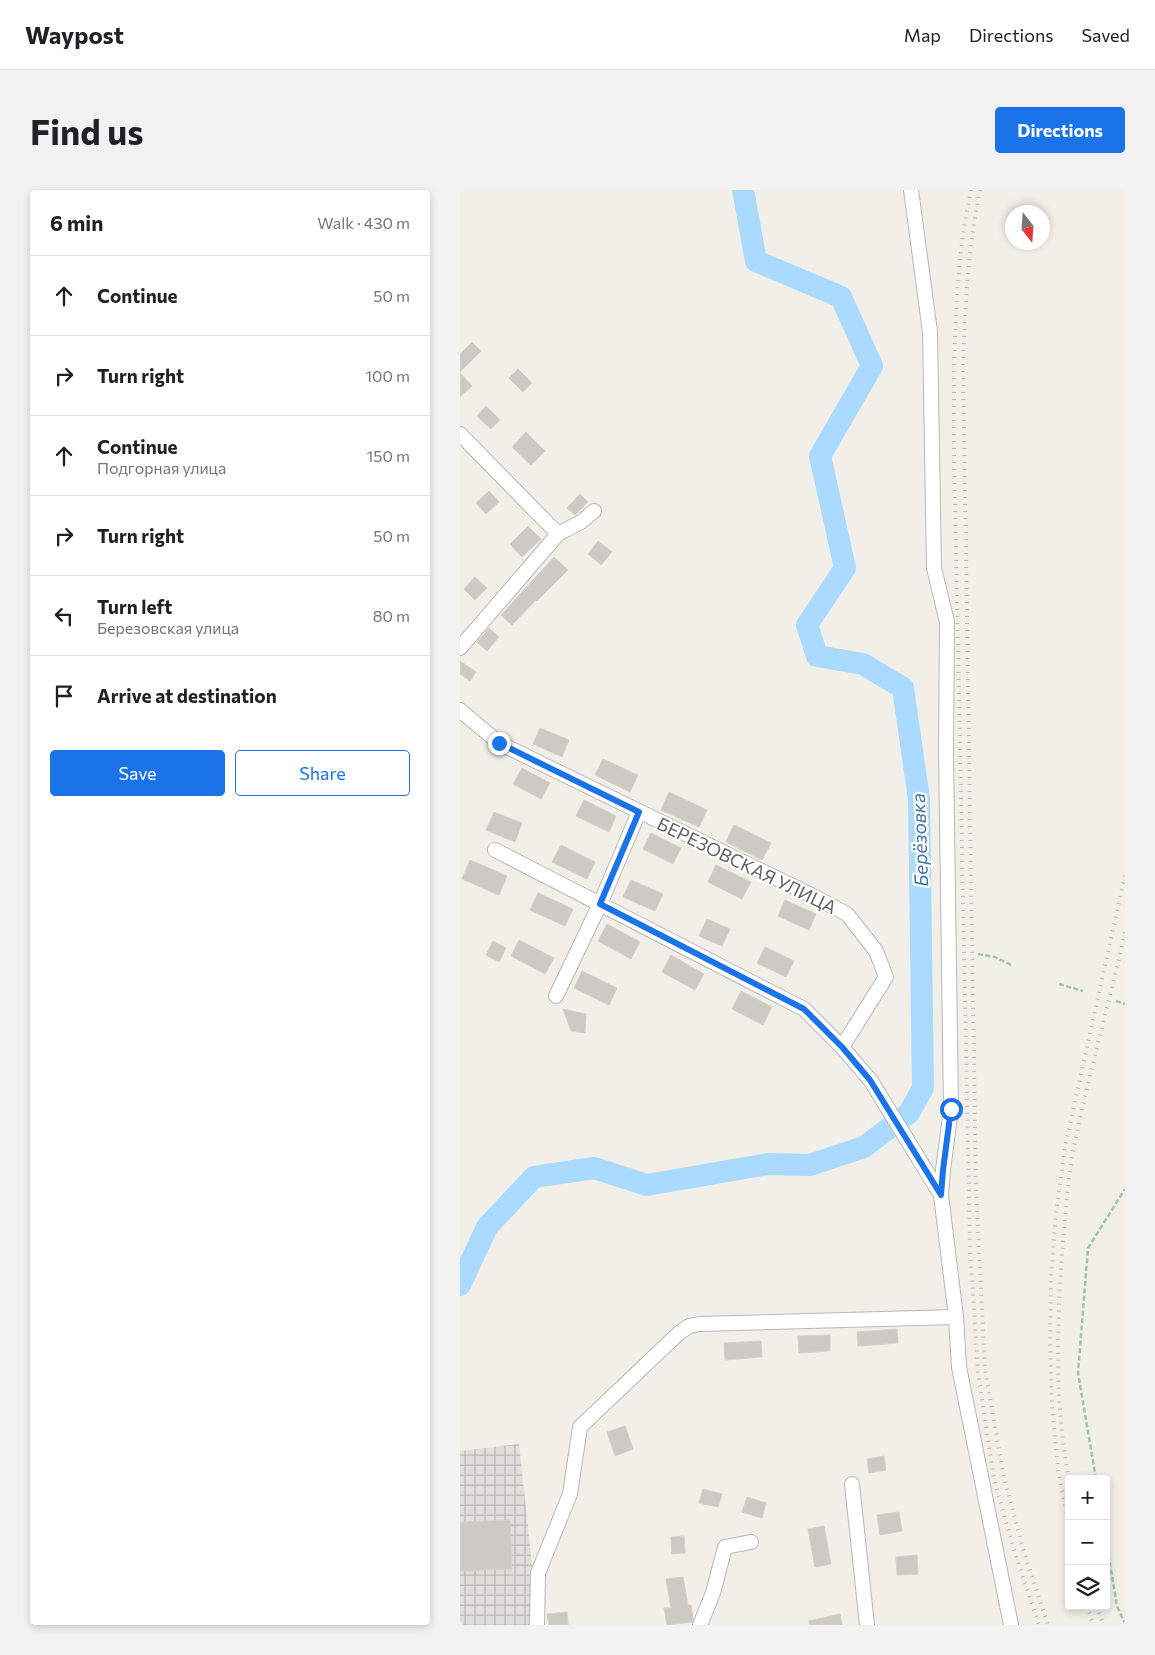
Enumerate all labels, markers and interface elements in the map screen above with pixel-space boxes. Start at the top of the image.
text: Waypost [25,20,124,49]
text: Map [904,24,941,46]
text: Directions [969,24,1053,46]
text: Saved [1081,24,1130,46]
button: Directions [995,107,1125,153]
text: Find us [30,109,144,152]
north arrow [1005,205,1050,250]
text: 6 min [50,210,103,235]
text: Walk · 430 m [317,213,410,232]
icon: ahead [50,282,78,310]
text: Continue [97,284,177,307]
text: 50 m [373,286,410,305]
icon: right [50,362,78,390]
text: Turn right [97,364,184,387]
text: 100 m [365,366,410,385]
text: Continue [97,435,177,458]
icon: ahead [50,442,78,470]
text: 150 m [367,446,410,465]
text: Подгорная улица [97,458,226,477]
icon: right [50,522,78,550]
text: Turn right [97,524,184,547]
text: 50 m [373,526,410,545]
text: Turn left [97,595,172,618]
icon: left [50,602,78,630]
text: 80 m [373,606,410,625]
text: Березовская улица [97,618,239,637]
icon: arrive [50,682,78,710]
text: Arrive at destination [97,684,277,707]
route end [488,732,511,755]
button: Save [50,750,225,796]
button: Share [235,750,410,796]
water label: Берёзовка [906,793,932,887]
street label: БЕРЕЗОВСКАЯ УЛИЦА [654,812,840,918]
route start [940,1098,963,1121]
map controls [1065,1475,1110,1610]
button: + [1065,1475,1110,1520]
button: − [1065,1520,1110,1565]
button: layers [1065,1565,1110,1610]

